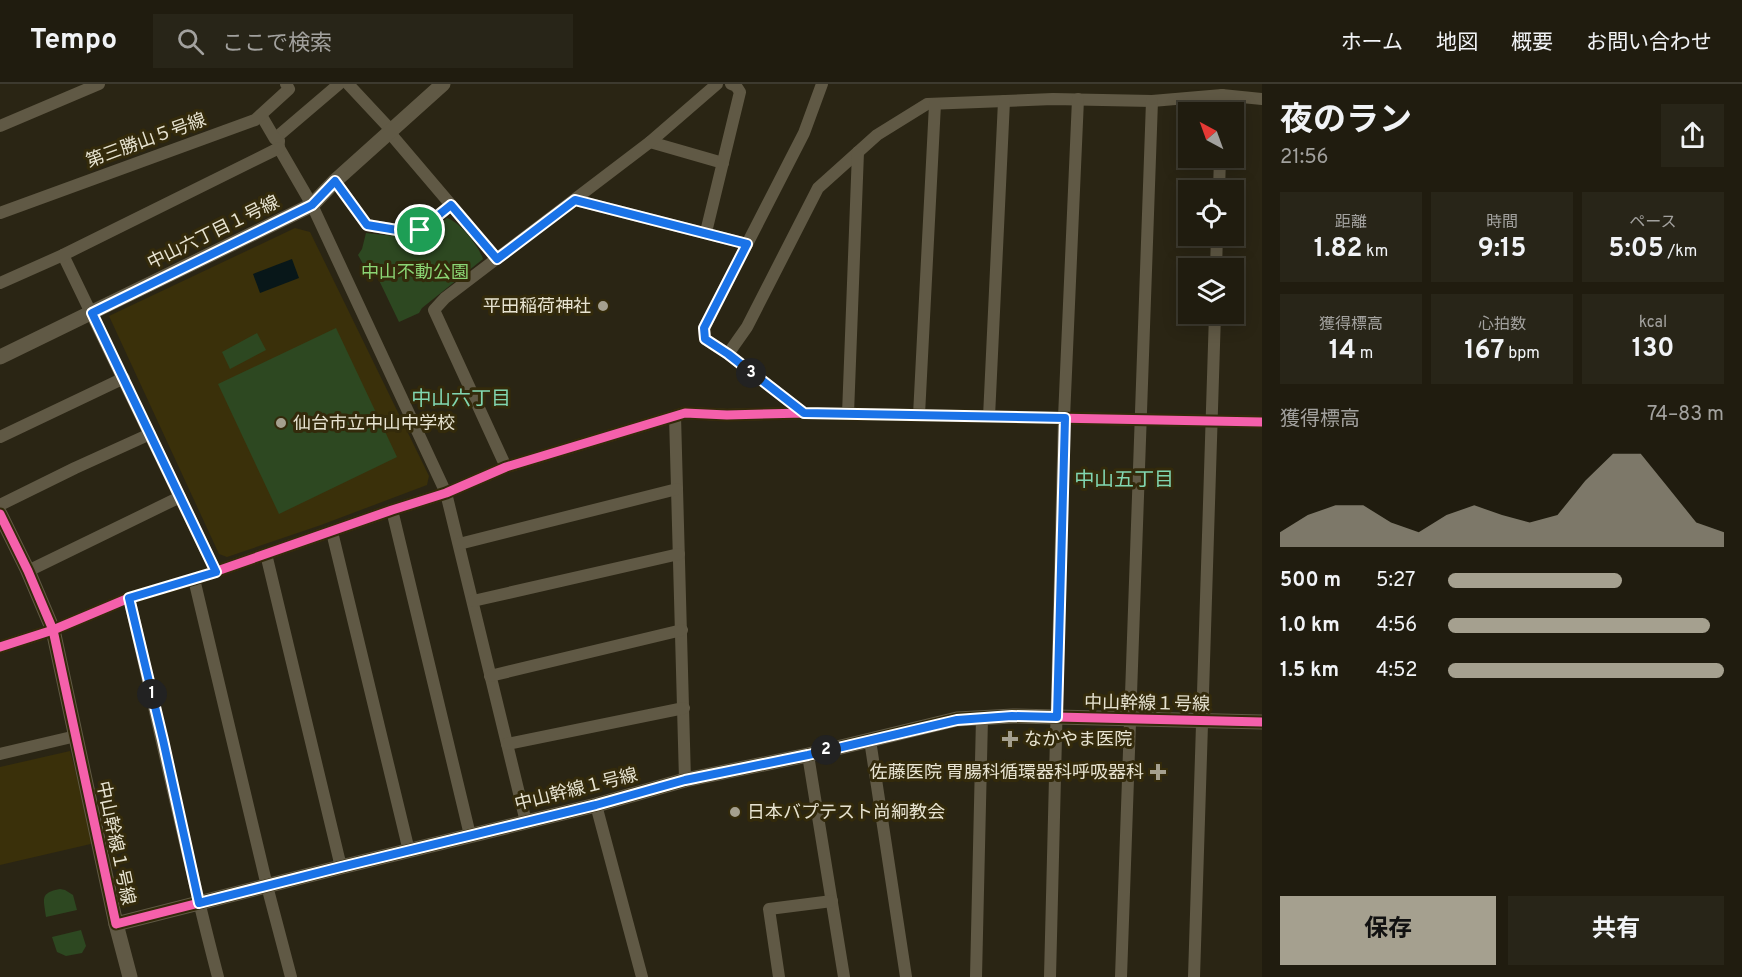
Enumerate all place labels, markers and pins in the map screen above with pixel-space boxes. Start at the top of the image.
pin [394,204,445,255]
place label: 平田稲荷神社 [483,296,591,319]
marker: 平田稲荷神社 [596,299,610,313]
pin: 3 [736,358,766,388]
place label: 仙台市立中山中学校 [293,413,455,436]
marker: 仙台市立中山中学校 [274,416,288,430]
pin: 1 [137,679,167,709]
place label: なかやま医院 [1024,729,1132,752]
marker: なかやま医院 [1001,730,1019,748]
pin: 2 [811,735,841,765]
place label: 佐藤医院 胃腸科循環器科呼吸器科 [870,762,1144,785]
marker: 佐藤医院 胃腸科循環器科呼吸器科 [1149,763,1167,781]
place label: 日本バプテスト尚絅教会 [747,802,945,825]
marker: 日本バプテスト尚絅教会 [728,805,742,819]

